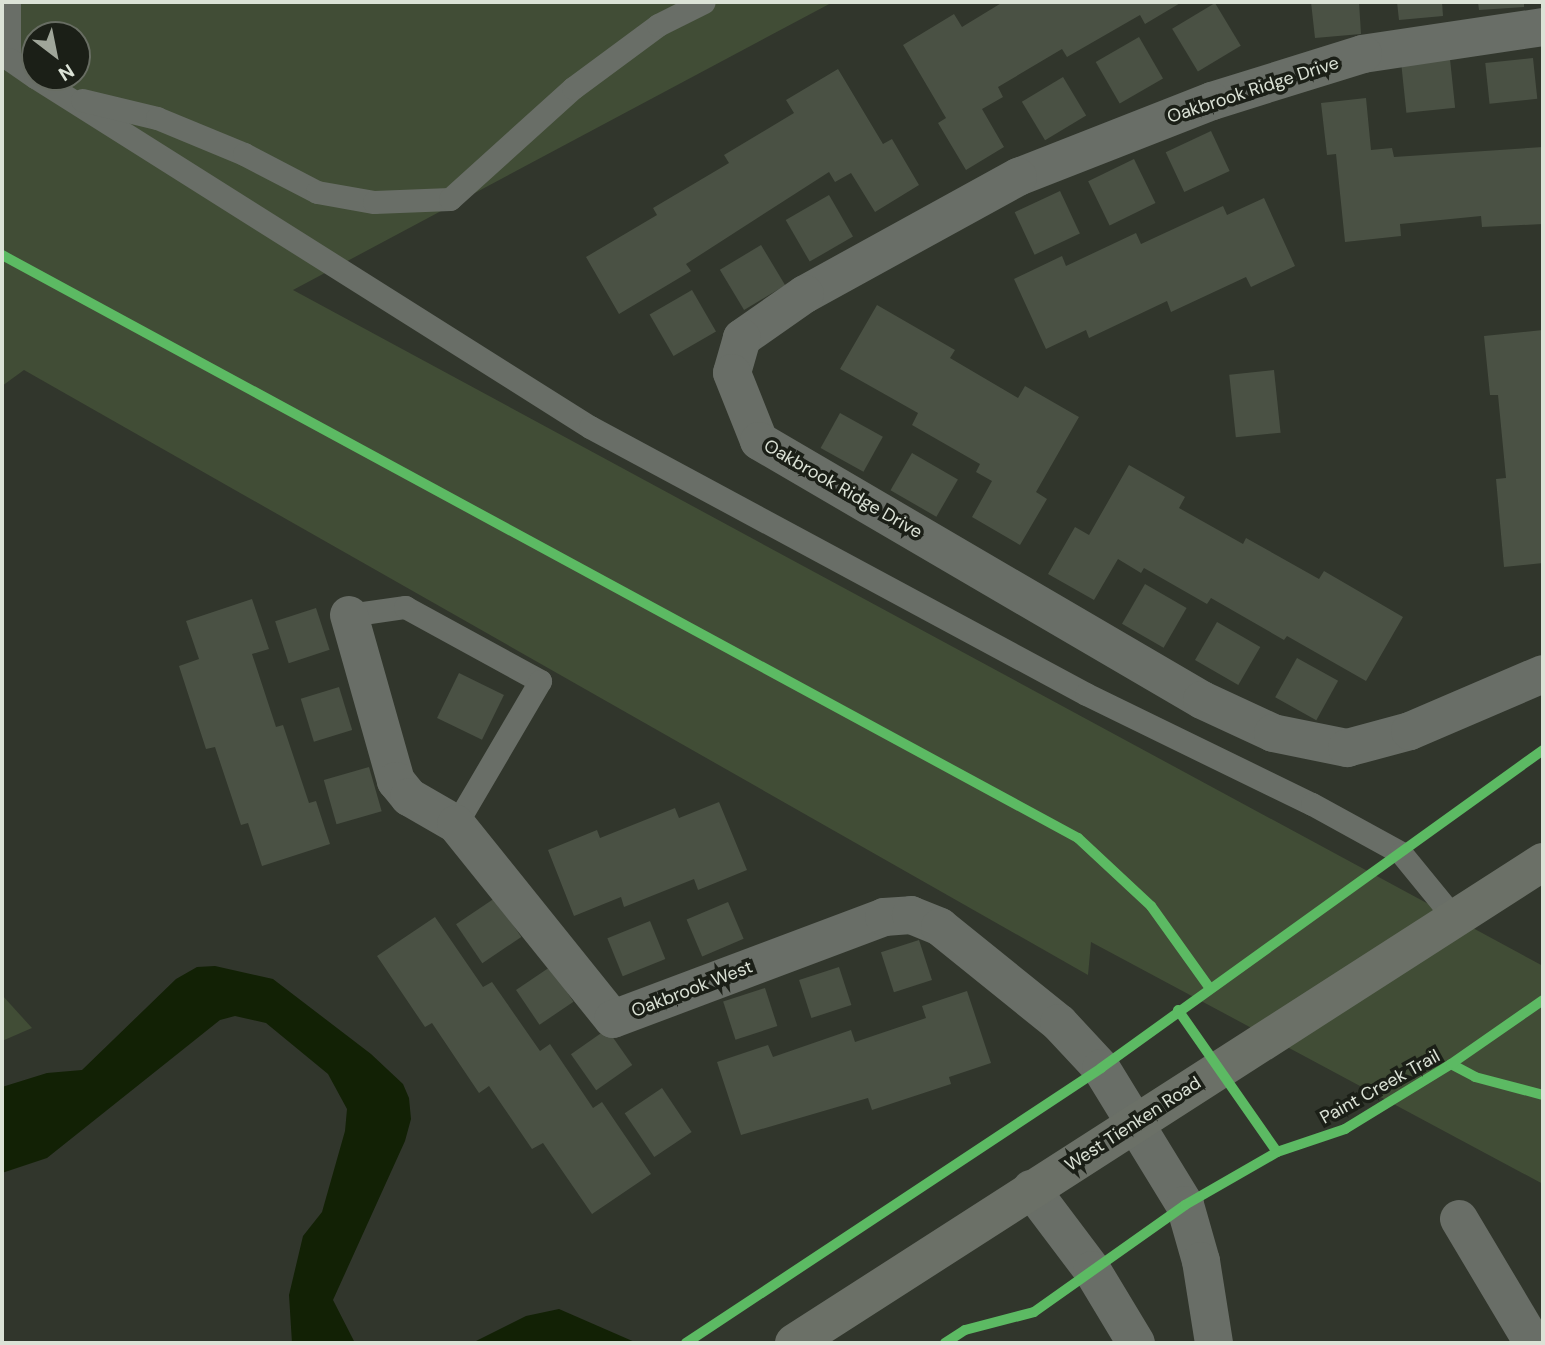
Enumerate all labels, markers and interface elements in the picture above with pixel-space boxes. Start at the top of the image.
north arrow [21,21,91,91]
street label: Oakbrook Ridge Drive [1164,52,1342,128]
text: N [54,58,79,87]
street label: Oakbrook Ridge Drive [760,435,926,543]
street label: Oakbrook West [628,956,756,1022]
street label: Paint Creek Trail [1316,1045,1444,1129]
street label: West Tienken Road [1061,1072,1205,1176]

